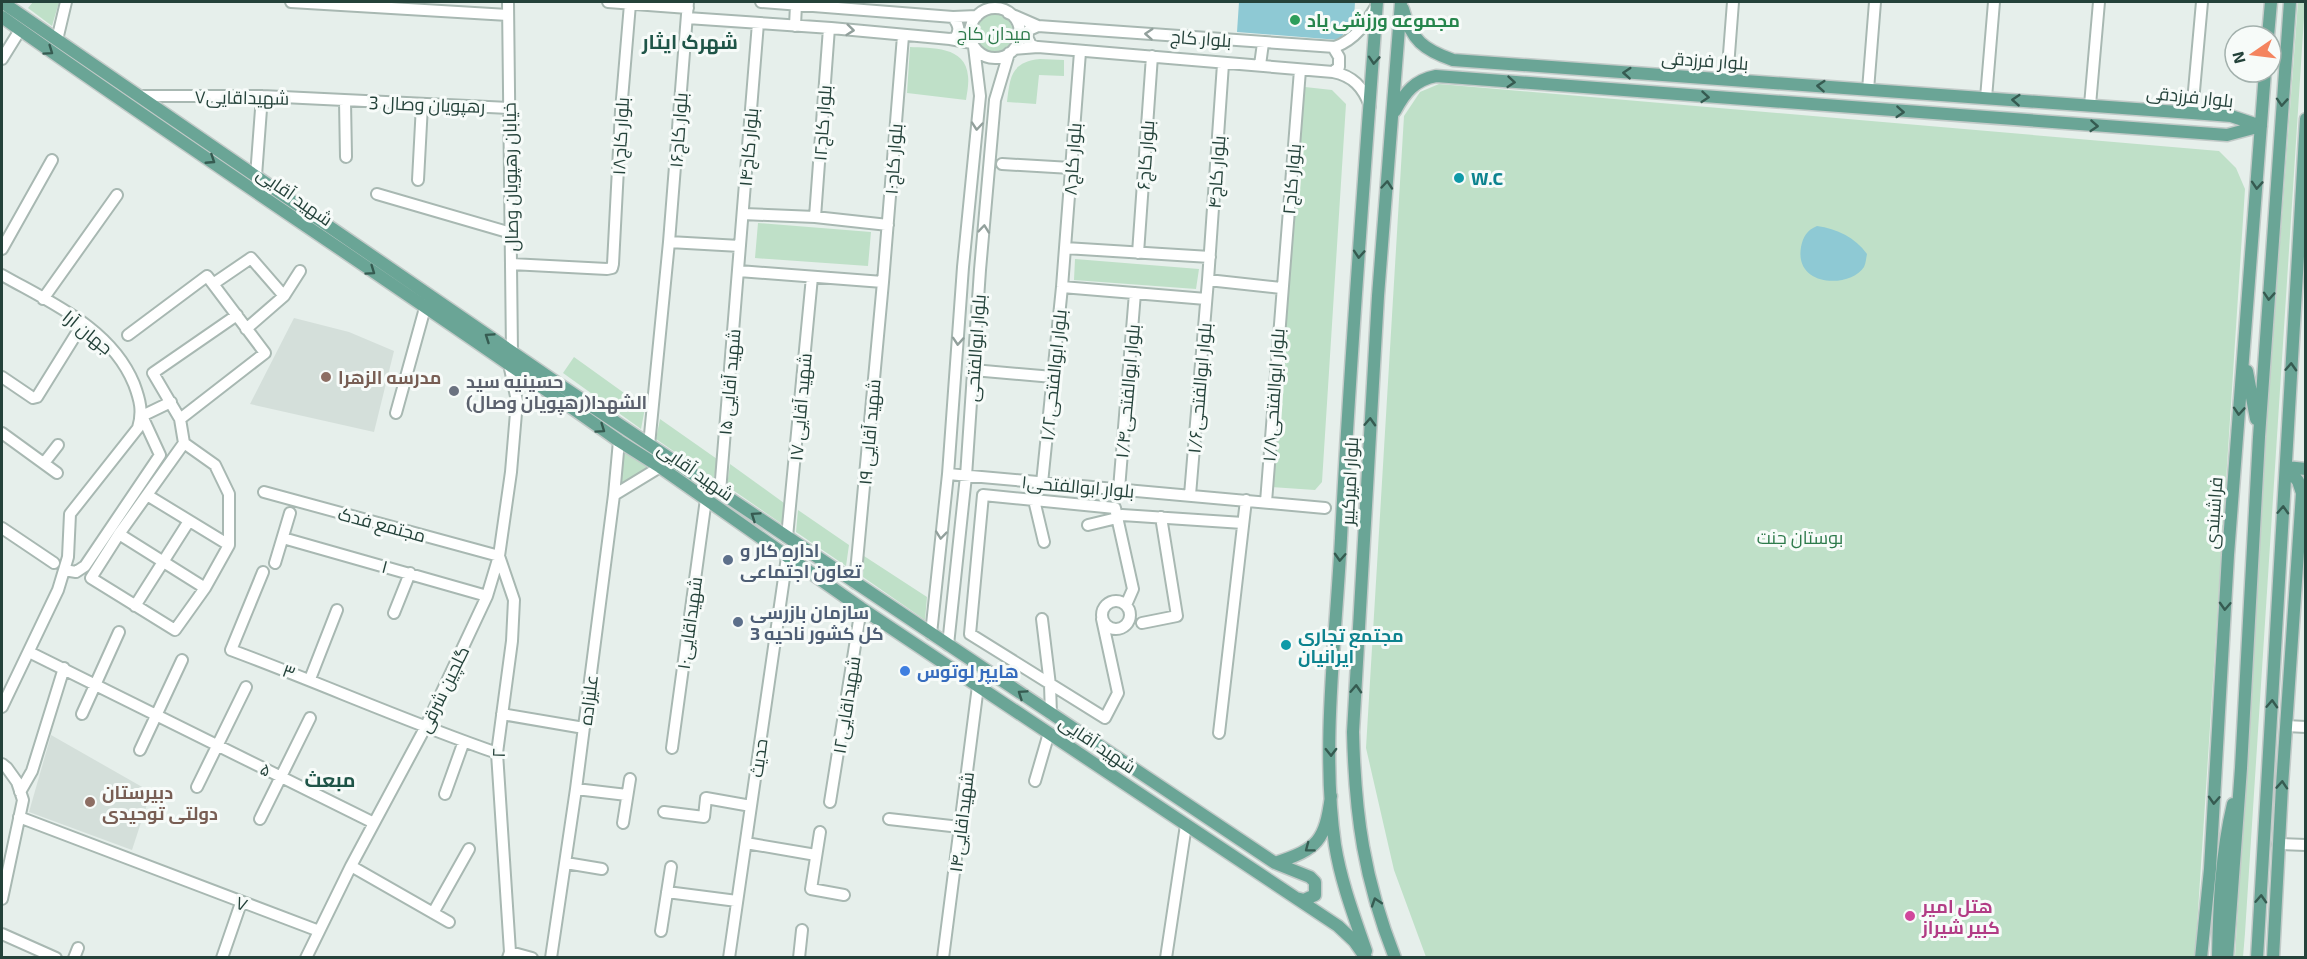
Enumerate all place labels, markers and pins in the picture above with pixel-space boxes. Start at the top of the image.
place label: مجموعه ورزشی یاد [1307,9,1460,32]
marker: مجموعه ورزشی یاد [1288,13,1302,27]
place label: W.C [1471,167,1504,189]
marker: W.C [1452,171,1466,185]
place label: مدرسه الزهرا [338,366,441,389]
marker: مدرسه الزهرا [319,370,333,384]
place label: حسینیه سید الشهدا(رهپویان وصال) [466,370,647,415]
marker: حسینیه سید الشهدا(رهپویان وصال) [447,384,461,398]
place label: اداره کار و تعاون اجتماعی [740,539,861,583]
marker: اداره کار و تعاون اجتماعی [721,553,735,567]
place label: سازمان بازرسی کل کشور ناحیه 3 [750,601,884,645]
marker: سازمان بازرسی کل کشور ناحیه 3 [731,615,745,629]
place label: مجتمع تجاری ایرانیان [1298,624,1404,668]
marker: مجتمع تجاری ایرانیان [1279,638,1293,652]
place label: هایپر لوتوس [917,660,1019,684]
marker: هایپر لوتوس [898,664,912,678]
place label: دبیرستان دولتی توحیدی [102,781,218,825]
marker: دبیرستان دولتی توحیدی [83,795,97,809]
place label: هتل امیر کبیر شیراز [1921,895,2000,939]
marker: هتل امیر کبیر شیراز [1903,909,1917,923]

